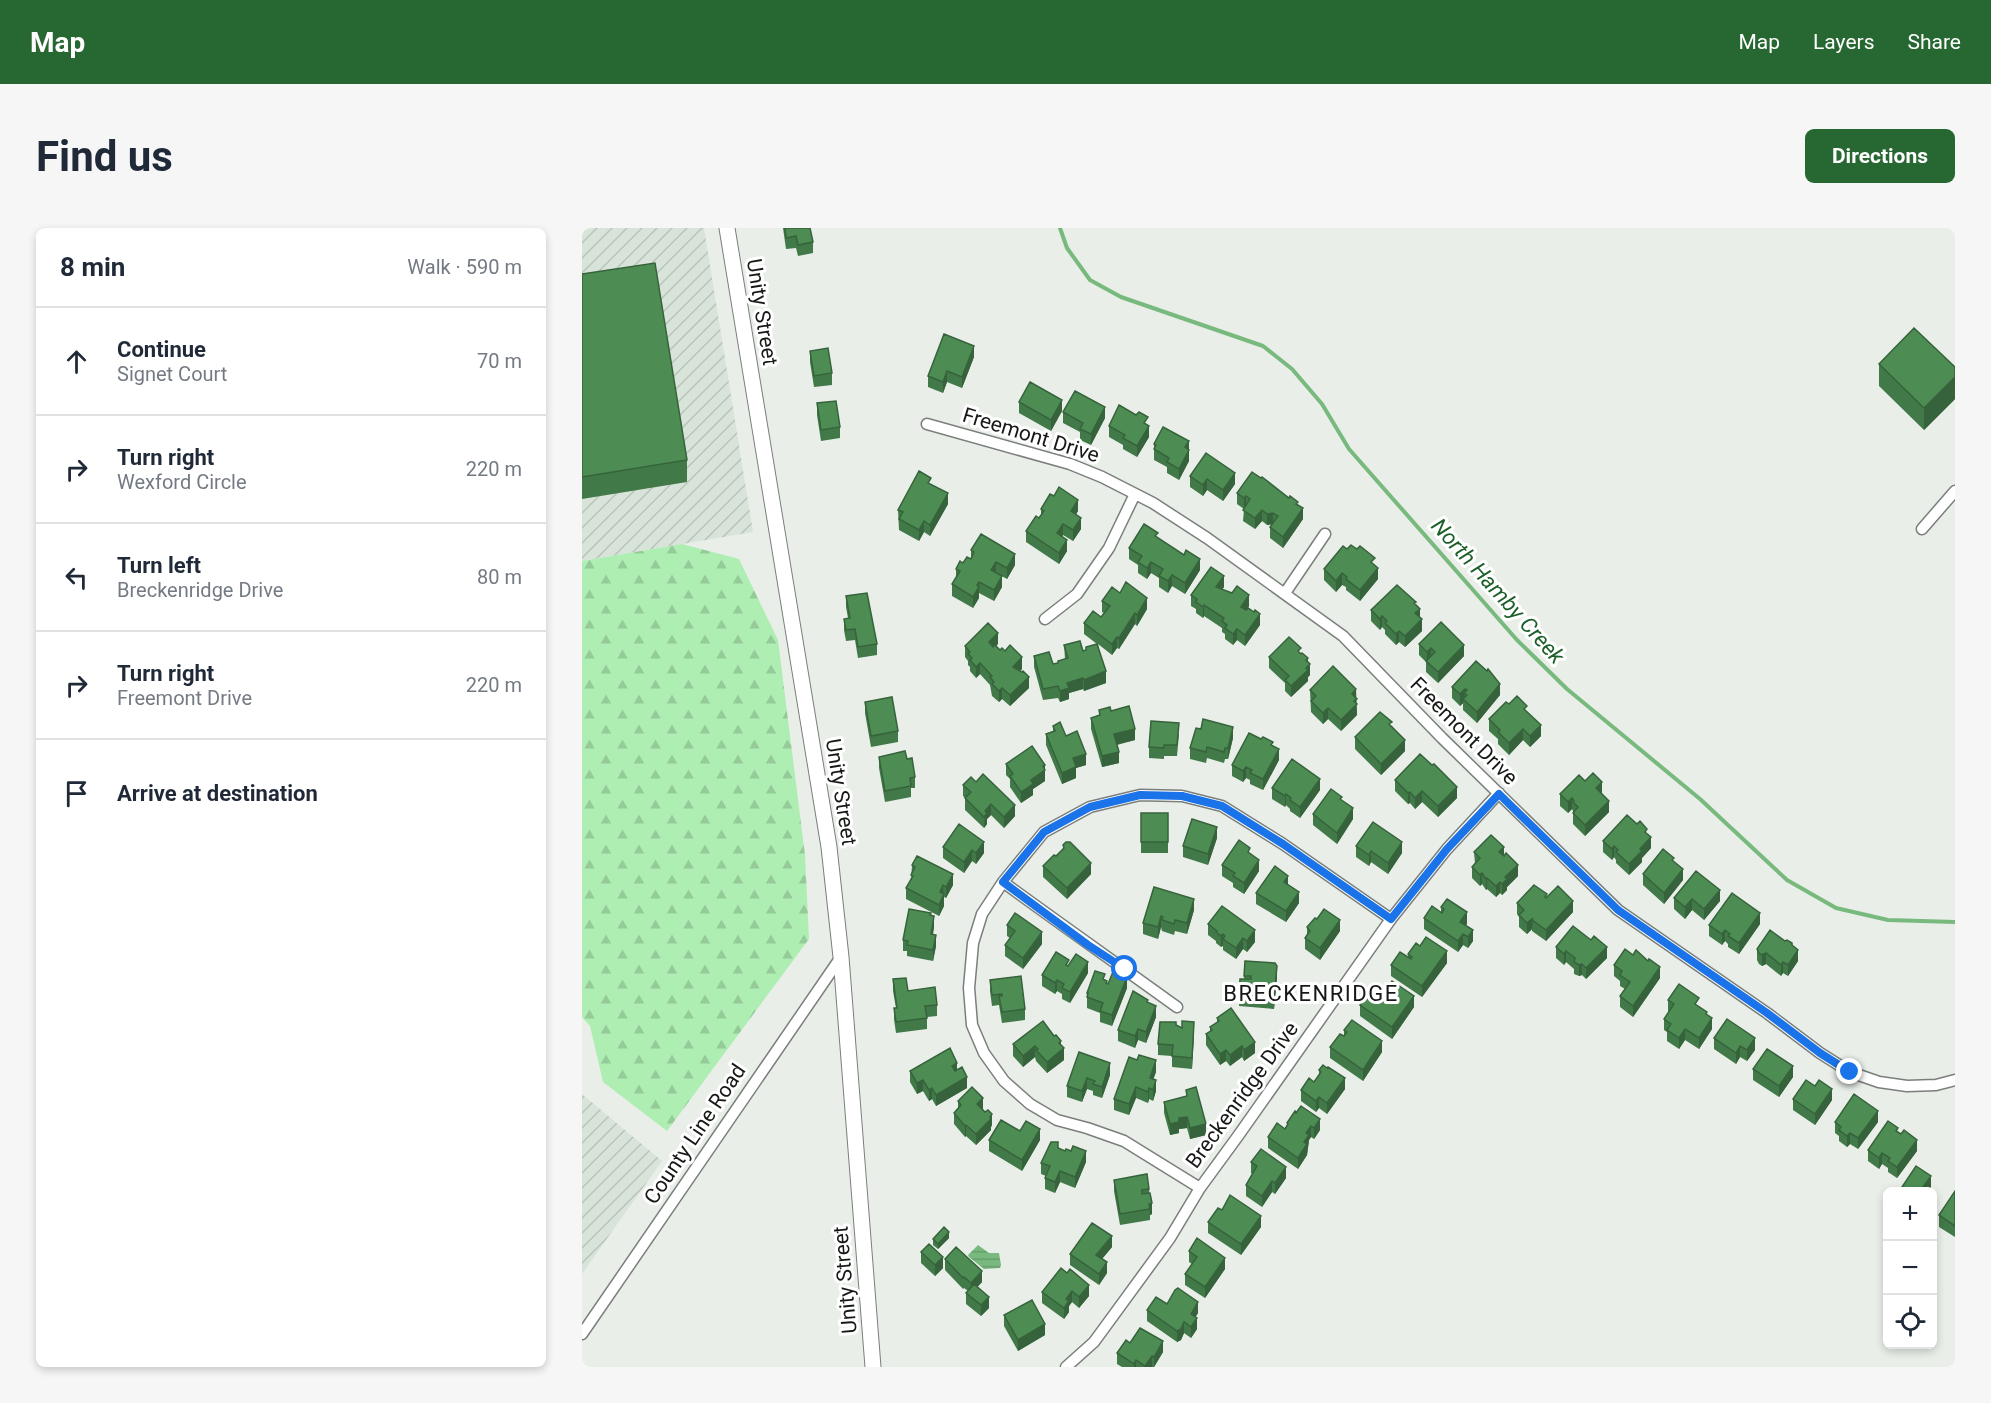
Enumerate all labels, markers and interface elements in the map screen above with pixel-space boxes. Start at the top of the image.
text: Map [30,26,85,59]
text: Map [1738,30,1780,54]
text: Layers [1813,30,1874,54]
text: Share [1907,30,1961,54]
button: Directions [1805,129,1955,183]
text: Find us [36,132,173,181]
text: 8 min [60,252,125,282]
text: Walk · 590 m [407,255,522,279]
street label: Unity Street [742,257,782,367]
text: Continue [117,337,206,362]
icon: ahead [60,345,93,378]
text: 70 m [477,349,522,373]
text: Signet Court [117,362,227,386]
street label: Freemont Drive [960,403,1102,467]
text: Turn right [117,445,214,470]
icon: right [60,453,93,486]
text: 220 m [466,457,522,481]
text: Wexford Circle [117,470,247,494]
water label: North Hamby Creek [1426,513,1570,670]
text: Turn left [117,553,201,578]
icon: left [60,561,93,594]
text: 80 m [477,565,522,589]
text: Breckenridge Drive [117,578,283,602]
text: Turn right [117,661,214,686]
icon: right [60,669,93,702]
street label: Freemont Drive [1405,672,1523,790]
text: 220 m [466,673,522,697]
text: Freemont Drive [117,686,252,710]
street label: Unity Street [821,737,861,847]
icon: arrive [60,777,93,810]
text: Arrive at destination [117,781,318,806]
route start [1111,955,1137,981]
district label: BRECKENRIDGE [1223,981,1399,1006]
street label: Breckenridge Drive [1181,1017,1303,1173]
route end [1836,1058,1862,1084]
street label: County Line Road [639,1060,751,1208]
map controls [1883,1187,1937,1349]
button: + [1883,1187,1937,1241]
street label: Unity Street [828,1225,862,1335]
button: − [1883,1241,1937,1295]
button: locate [1883,1295,1937,1349]

